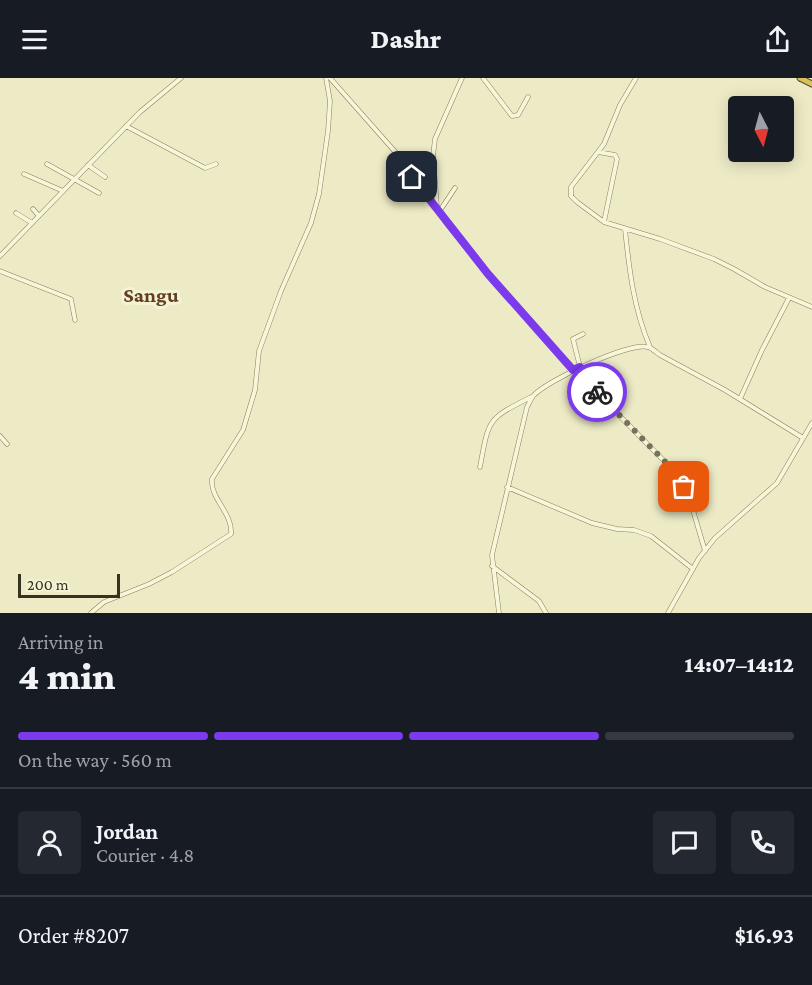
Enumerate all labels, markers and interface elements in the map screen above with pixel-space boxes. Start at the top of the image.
icon: menu [18,23,51,56]
icon: share [761,23,794,56]
text: Dashr [371,24,441,54]
north arrow [728,96,794,162]
map controls [728,96,794,162]
pin [386,151,437,202]
icon: home [395,160,428,193]
district label: Sangu [123,283,179,307]
courier [567,362,627,422]
icon: bike [581,376,614,409]
pin [658,461,709,512]
icon: bag [667,470,700,503]
scale bar [18,571,120,598]
text: 200 m [27,576,69,593]
text: Arriving in [18,631,103,653]
text: 14:07–14:12 [685,652,794,677]
text: 4 min [18,654,115,697]
text: On the way · 560 m [18,749,172,771]
button: person [18,811,81,874]
button: chat [653,811,716,874]
button: phone [731,811,794,874]
text: Jordan [96,819,158,844]
text: Courier · 4.8 [96,844,194,866]
text: Order #8207 [18,923,129,948]
text: $16.93 [735,923,794,948]

